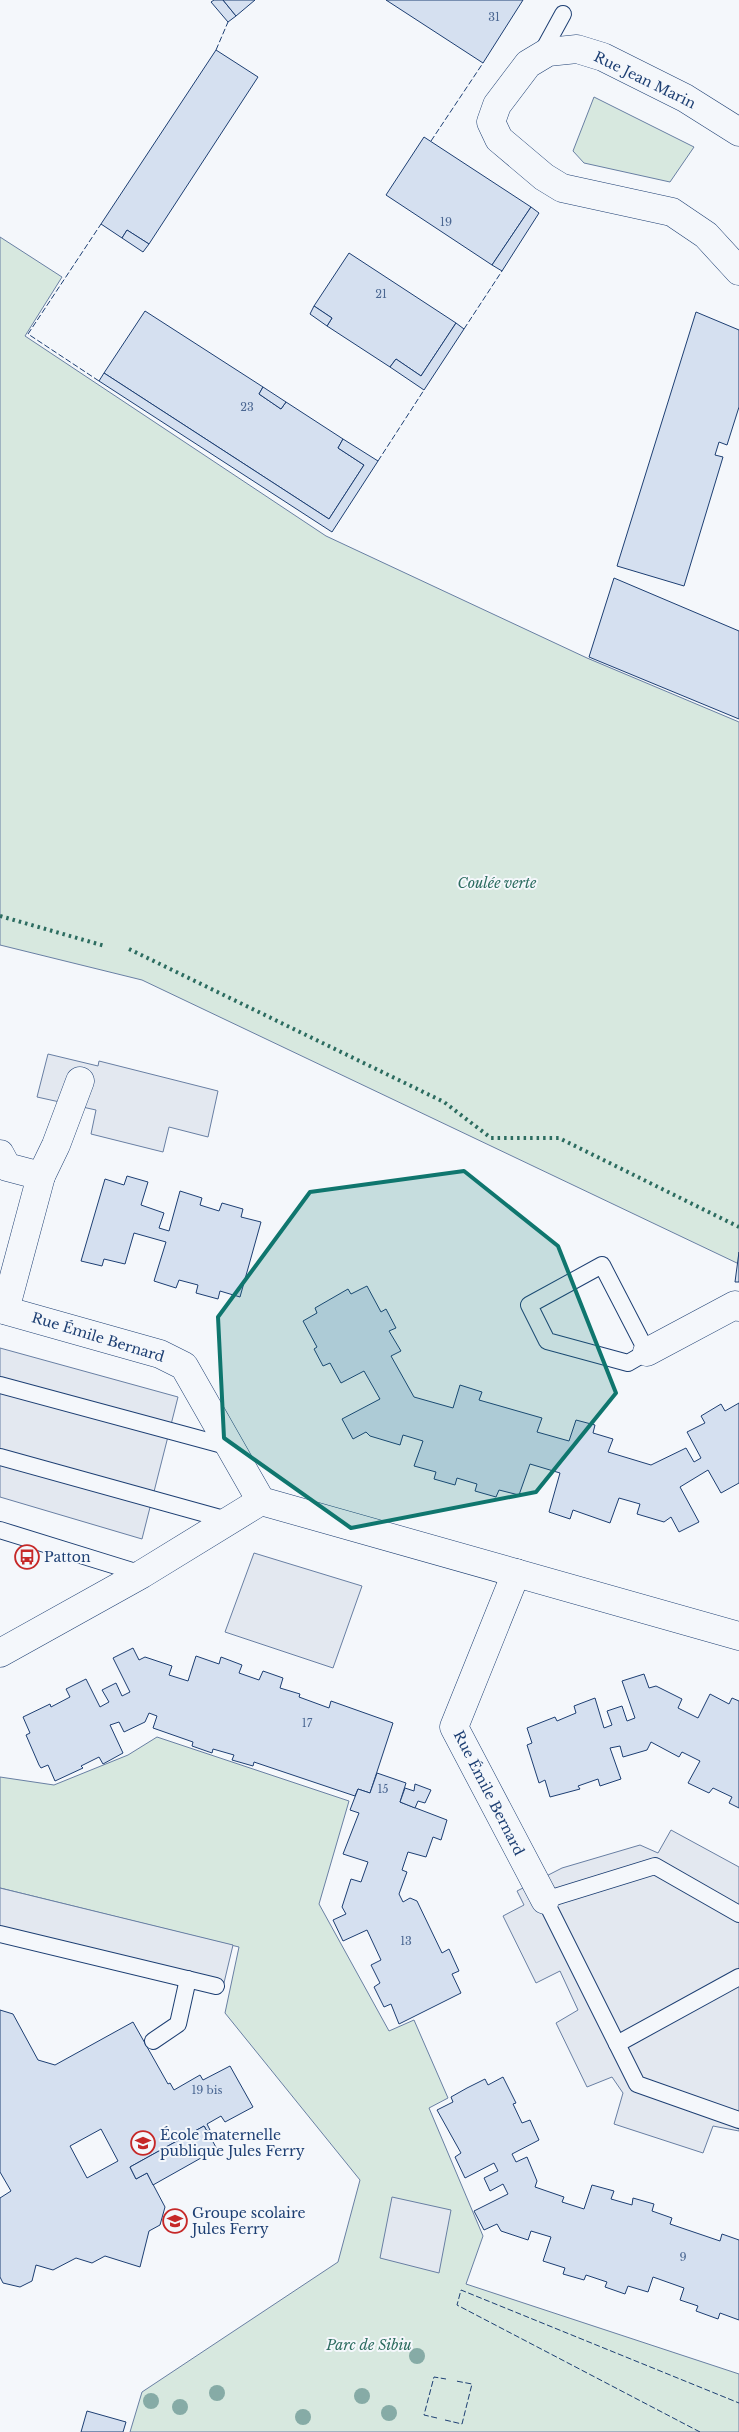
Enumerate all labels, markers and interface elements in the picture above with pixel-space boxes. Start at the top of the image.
house number: 31 [488,10,500,24]
street label: Rue Jean Marin [591,48,699,113]
house number: 19 [440,215,452,229]
house number: 21 [375,287,387,301]
house number: 23 [240,400,254,414]
park label: Coulée verte [458,874,537,892]
street label: Rue Émile Bernard [29,1308,167,1366]
bus stop icon: Patton [14,1544,40,1570]
place label: Patton [44,1548,91,1566]
house number: 17 [302,1716,313,1730]
street label: Rue Émile Bernard [450,1728,529,1859]
house number: 15 [377,1782,389,1796]
house number: 13 [400,1934,412,1948]
house number: 19 bis [191,2083,223,2097]
place label: École maternelle publique Jules Ferry [160,2126,305,2160]
school or university icon: École maternelle publique Jules Ferry [130,2130,156,2156]
place label: Groupe scolaire Jules Ferry [190,2204,305,2238]
school or university icon: Groupe scolaire Jules Ferry [162,2208,188,2234]
house number: 9 [679,2250,687,2264]
park label: Parc de Sibiu [325,2336,412,2354]

